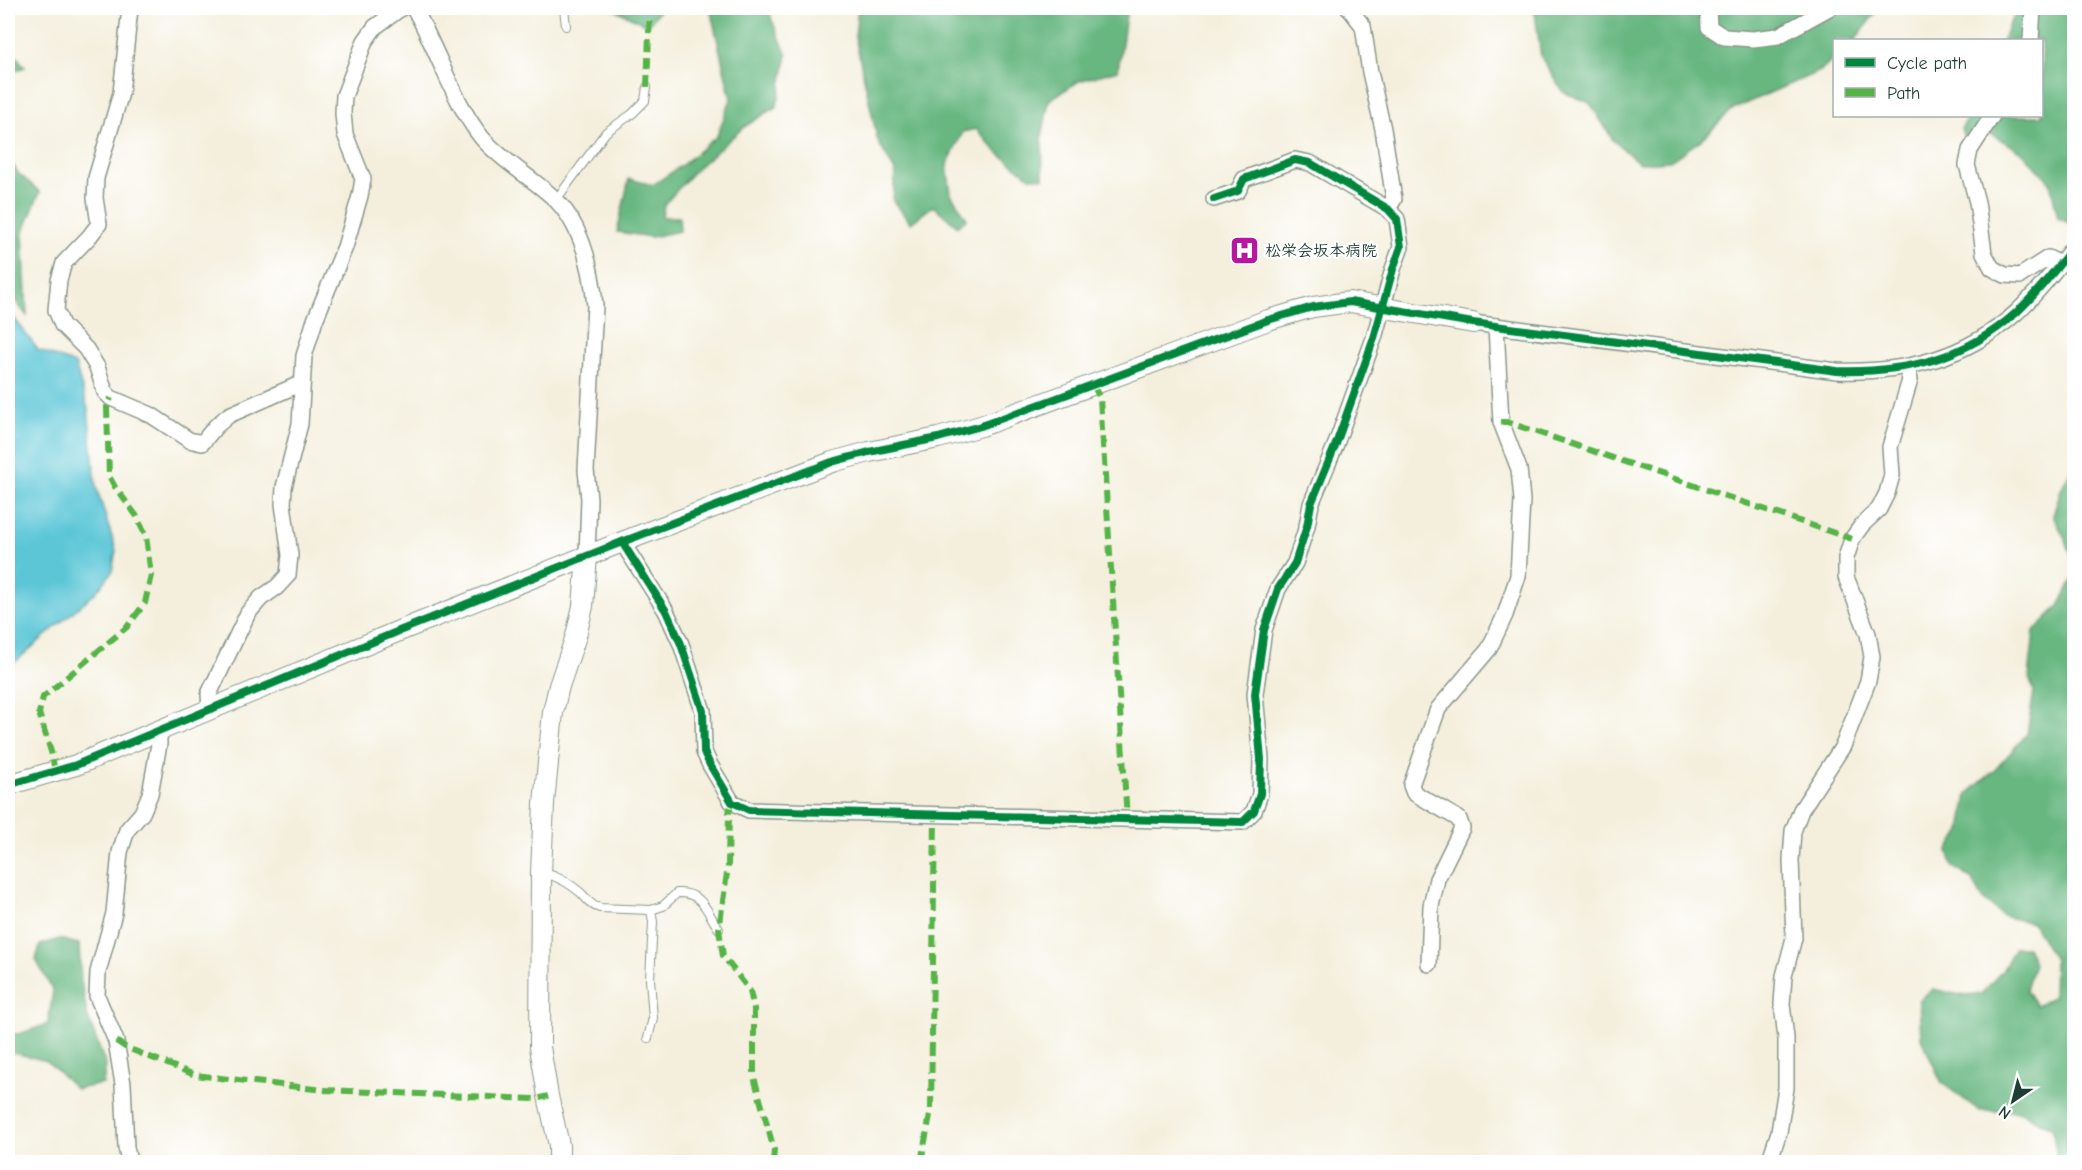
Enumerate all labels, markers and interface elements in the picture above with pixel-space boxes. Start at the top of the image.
legend [1833,39,2043,117]
text: Cycle path [1887,53,1967,74]
text: Path [1887,83,1920,104]
hospital icon: 松栄会坂本病院 [1228,235,1260,267]
place label: 松栄会坂本病院 [1265,242,1377,260]
north arrow [1983,1071,2043,1131]
text: N [1996,1102,2014,1123]

